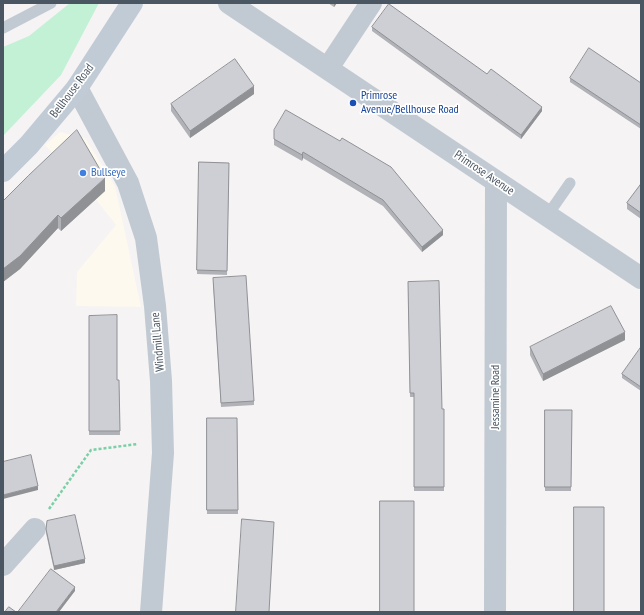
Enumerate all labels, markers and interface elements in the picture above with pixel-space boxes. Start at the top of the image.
street label: Bellhouse Road [47,61,97,121]
place label: Primrose Avenue/Bellhouse Road [361,89,459,117]
marker: Primrose Avenue/Bellhouse Road [348,98,358,108]
street label: Primrose Avenue [451,148,517,198]
place label: Bullseye [91,166,126,180]
marker: Bullseye [78,168,88,178]
street label: Windmill Lane [148,312,168,372]
street label: Jessamine Road [489,365,503,429]

